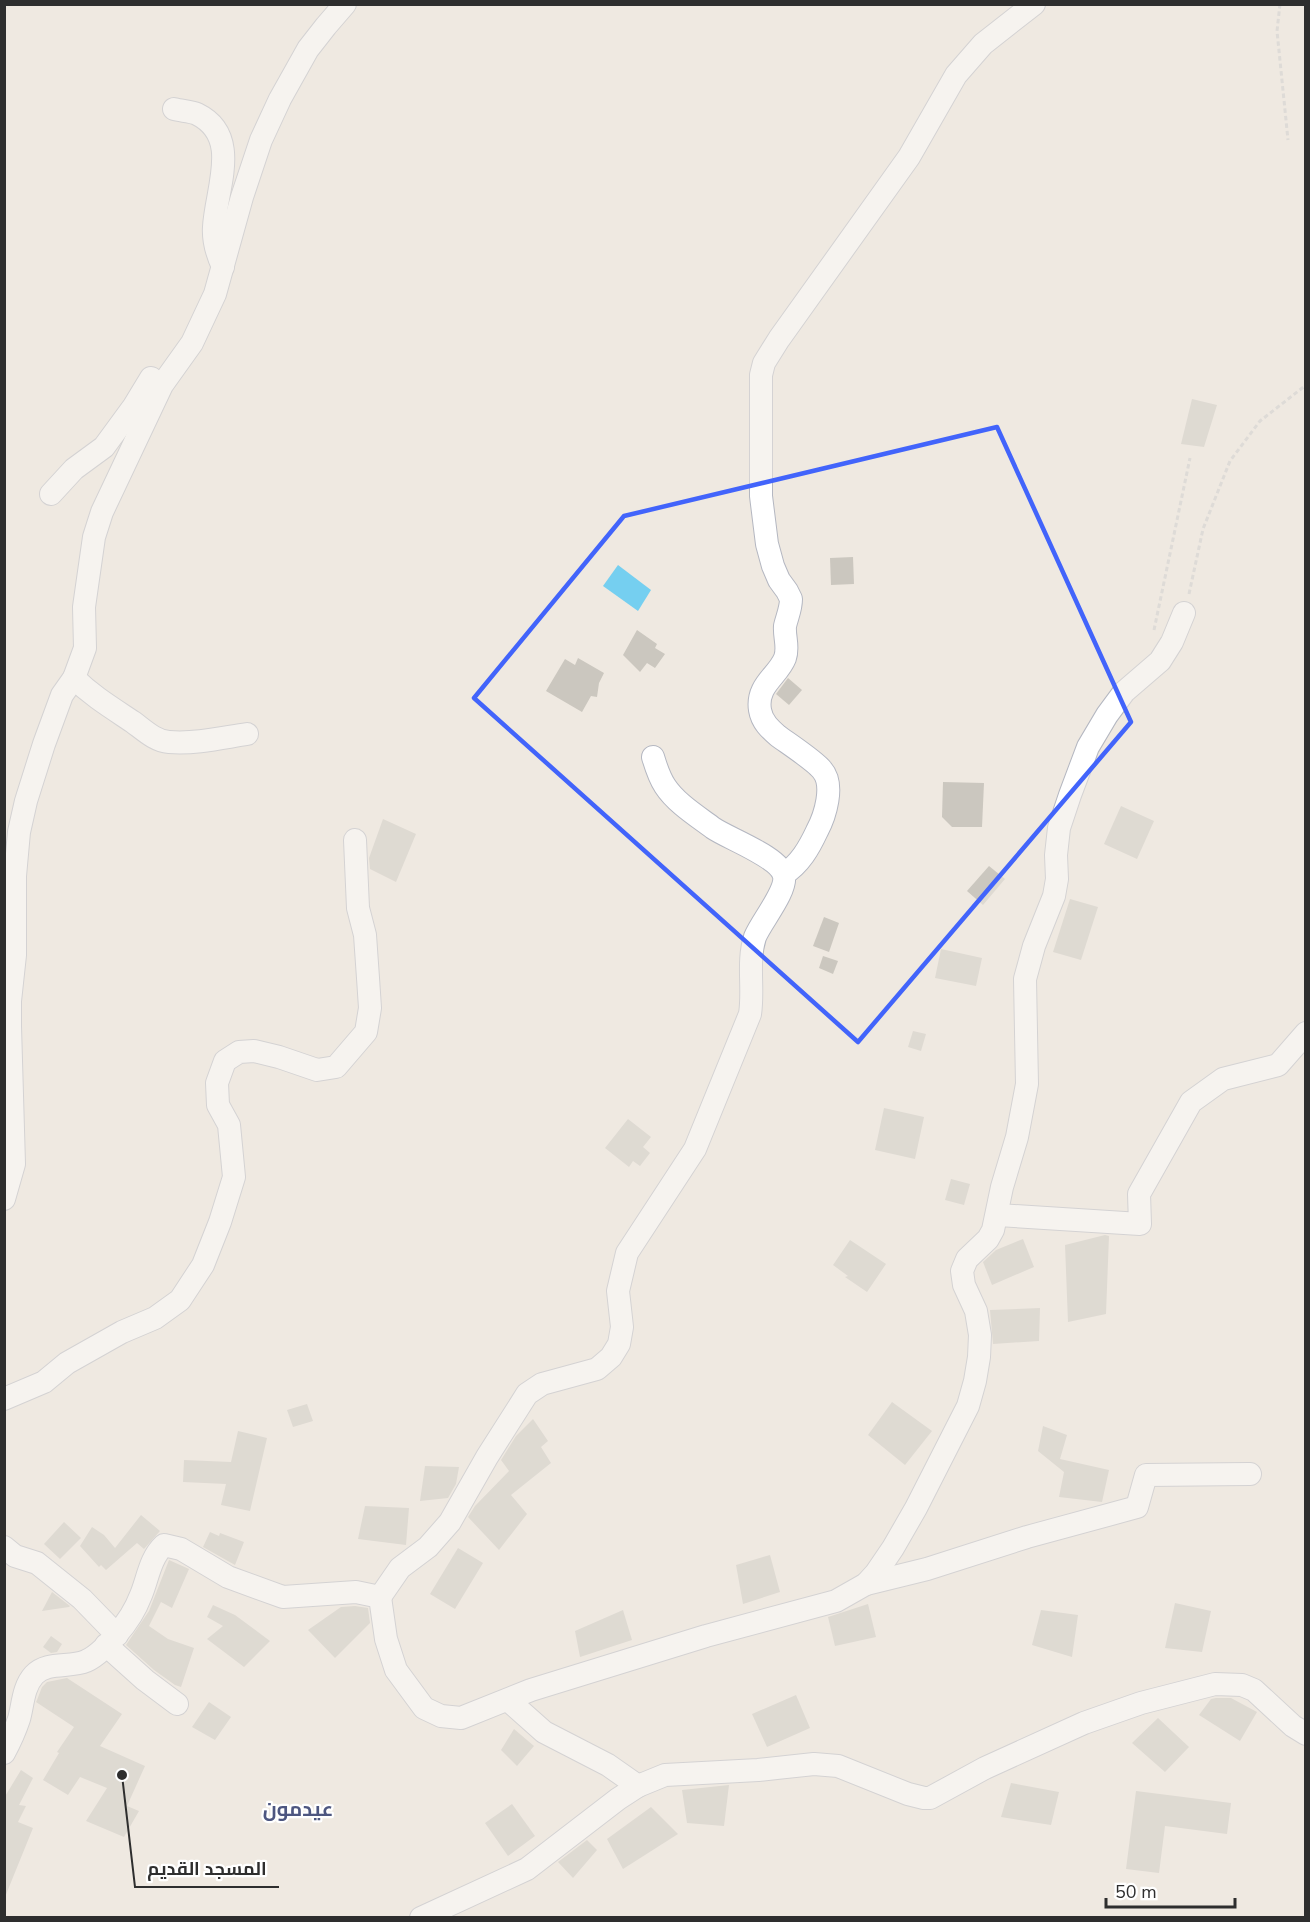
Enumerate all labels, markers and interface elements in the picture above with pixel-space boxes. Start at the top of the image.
district label: عيدمون [263,1796,333,1823]
callout: المسجد القديم [135,1851,279,1887]
text: المسجد القديم [147,1857,267,1881]
scale bar [1106,1871,1235,1909]
text: 50 m [1115,1880,1157,1904]

